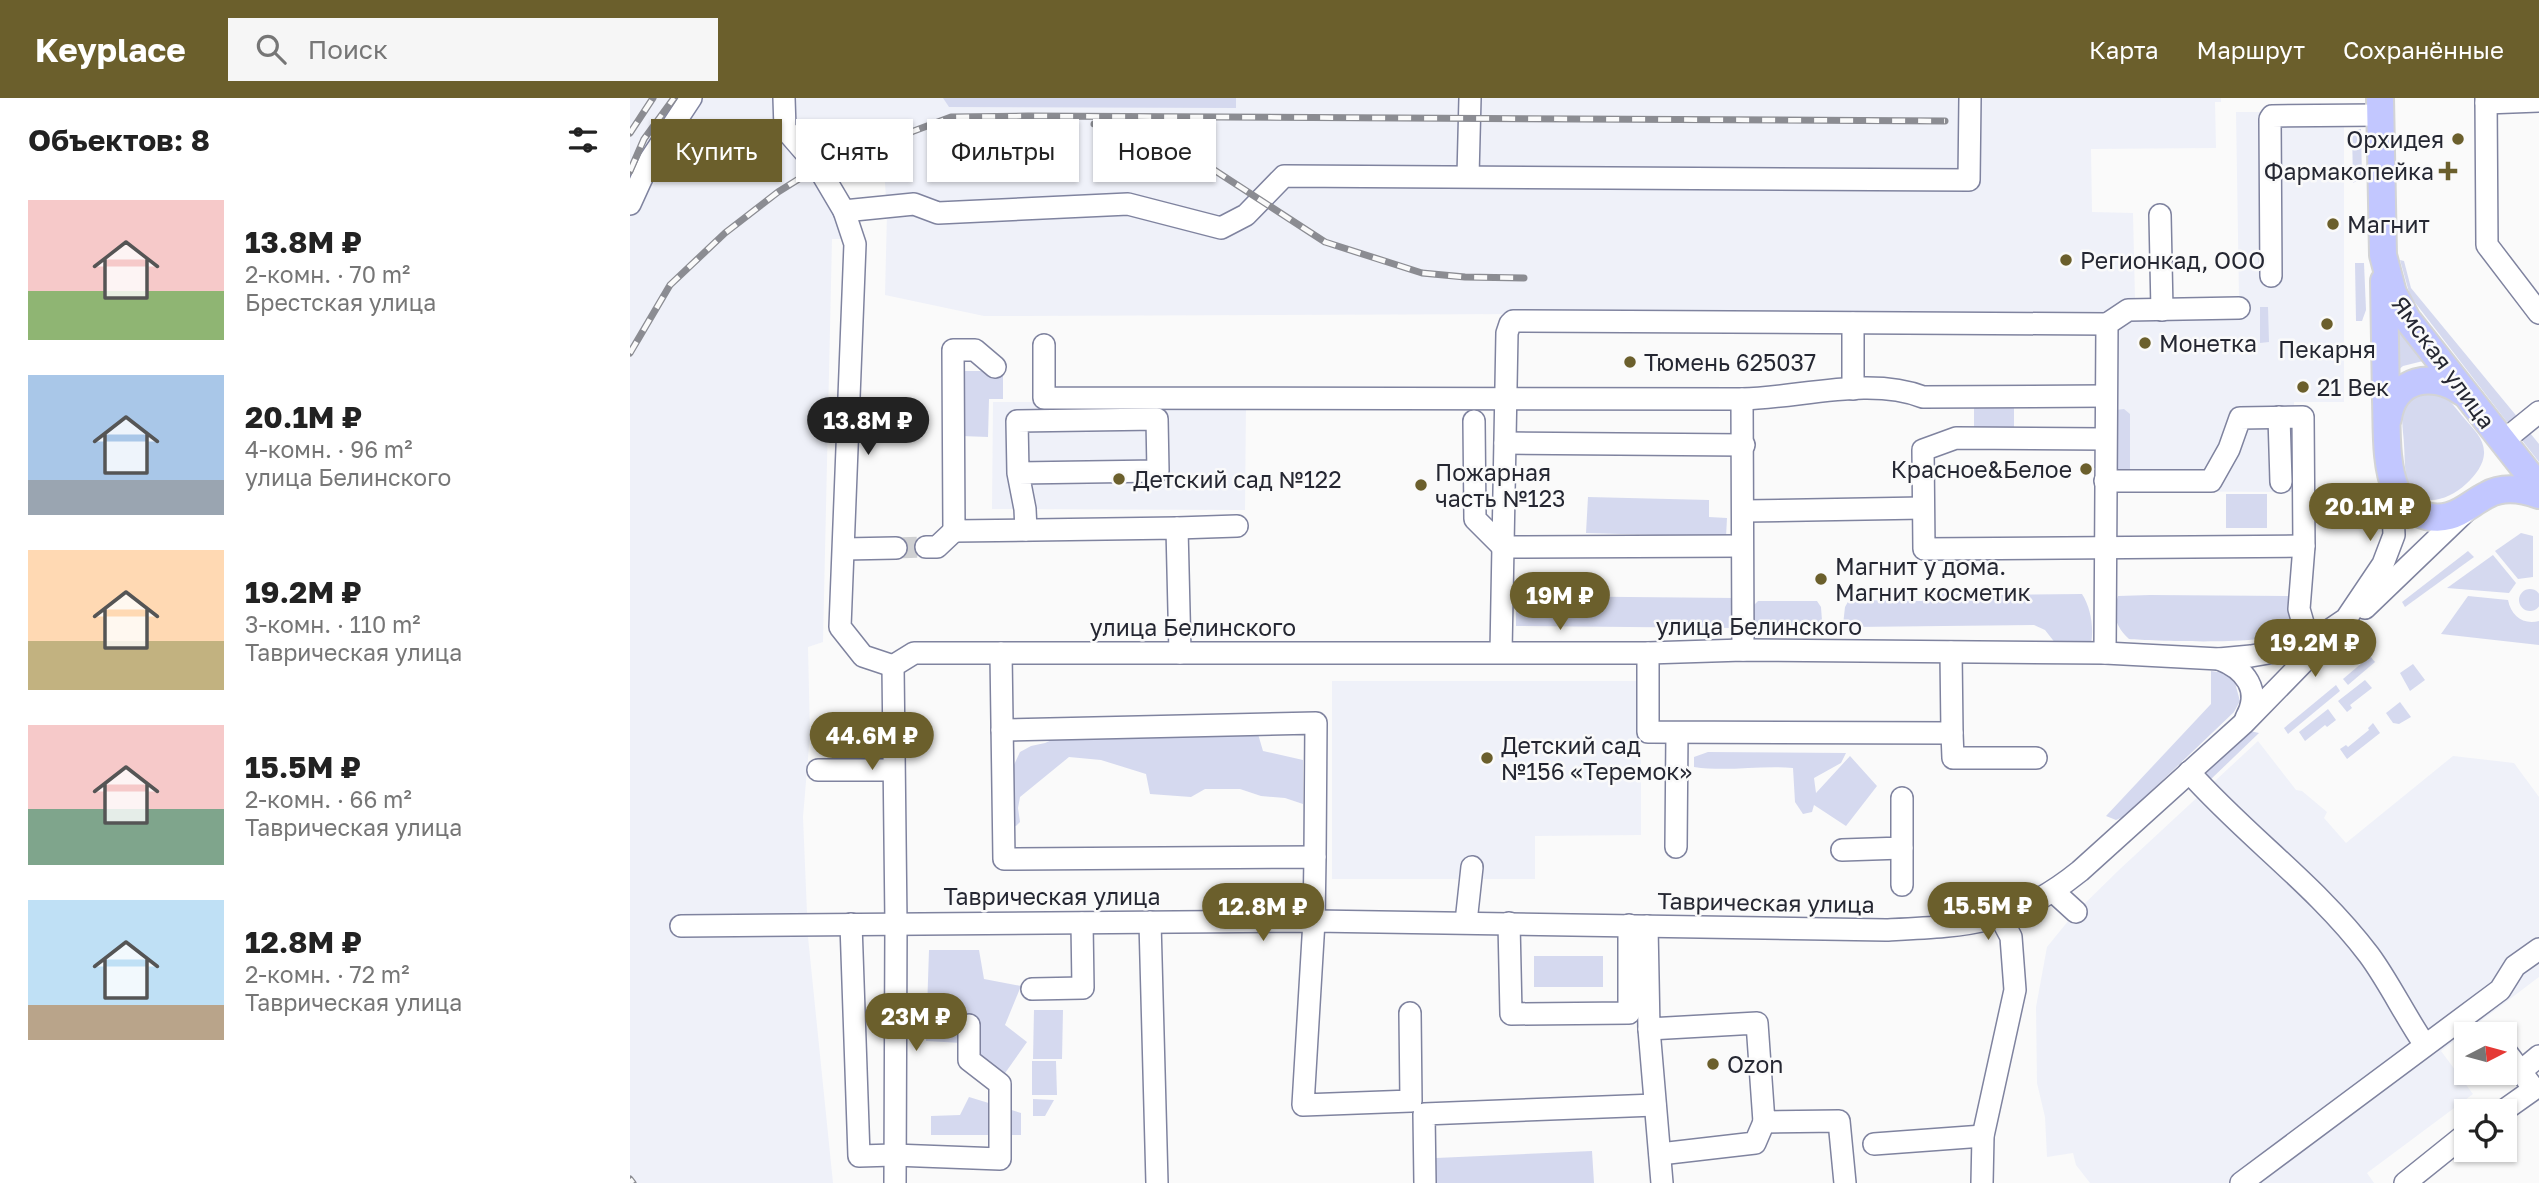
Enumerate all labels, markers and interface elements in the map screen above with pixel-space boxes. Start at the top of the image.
search box [228,18,718,81]
text: Keyplace [35,30,186,69]
icon: search [252,30,290,68]
text: Поиск [308,34,388,65]
text: Карта [2089,35,2159,64]
text: Маршрут [2197,35,2305,64]
text: Сохранённые [2343,35,2504,64]
chip: Купить [651,119,782,182]
chip: Снять [796,119,913,182]
chip: Фильтры [927,119,1079,182]
chip: Новое [1093,119,1216,182]
icon: filters [564,121,602,159]
text: Объектов: 8 [28,122,210,158]
place label: Орхидея [2346,125,2444,153]
marker: Орхидея [2450,131,2466,147]
place label: Фармакопейка [2264,157,2434,185]
marker: Фармакопейка [2440,163,2456,179]
place label: Магнит [2347,210,2430,238]
marker: Магнит [2325,216,2341,232]
text: 13.8M ₽ [245,224,362,260]
icon: home [84,228,168,312]
place label: Регионкад, ООО [2080,246,2265,274]
marker: Регионкад, ООО [2058,252,2074,268]
text: 2-комн. · 70 m² [245,260,410,288]
text: Брестская улица [245,288,436,316]
street label: Ямская улица [2387,290,2501,434]
marker: Пекарня [2319,316,2335,332]
place label: Монетка [2159,329,2257,357]
marker: Монетка [2137,335,2153,351]
place label: Пекарня [2278,335,2376,363]
place label: Тюмень 625037 [1644,348,1816,376]
marker: Тюмень 625037 [1622,354,1638,370]
place label: 21 Век [2317,373,2389,401]
marker: 21 Век [2295,379,2311,395]
pin: 13.8M ₽ [803,398,933,457]
text: 20.1M ₽ [245,399,362,435]
icon: home [84,403,168,487]
text: 13.8M ₽ [823,406,913,434]
text: 4-комн. · 96 m² [245,435,412,463]
place label: Красное&Белое [1891,455,2072,483]
place label: Пожарная часть №123 [1435,458,1566,512]
marker: Красное&Белое [2078,461,2094,477]
text: улица Белинского [245,463,451,491]
place label: Детский сад №122 [1133,465,1342,493]
marker: Детский сад №122 [1111,471,1127,487]
marker: Пожарная часть №123 [1413,477,1429,493]
pin: 20.1M ₽ [2305,484,2435,543]
text: 20.1M ₽ [2325,492,2415,520]
place label: Магнит у дома. Магнит косметик [1835,552,2031,606]
marker: Магнит у дома. Магнит косметик [1813,571,1829,587]
pin: 19M ₽ [1511,573,1609,632]
text: 19.2M ₽ [245,574,362,610]
icon: home [84,578,168,662]
text: 19M ₽ [1526,581,1594,609]
text: 3-комн. · 110 m² [245,610,421,638]
street label: улица Белинского [1656,612,1862,640]
street label: улица Белинского [1090,613,1296,641]
pin: 19.2M ₽ [2250,620,2380,679]
text: 19.2M ₽ [2270,628,2360,656]
text: Таврическая улица [245,638,462,666]
pin: 44.6M ₽ [807,712,937,772]
text: 44.6M ₽ [826,721,918,749]
place label: Детский сад №156 «Теремок» [1501,731,1692,785]
text: 15.5M ₽ [245,749,361,785]
marker: Детский сад №156 «Теремок» [1479,750,1495,766]
icon: home [84,753,168,837]
text: 2-комн. · 66 m² [245,785,412,813]
text: Таврическая улица [245,813,462,841]
street label: Таврическая улица [943,882,1161,910]
pin: 15.5M ₽ [1923,882,2053,942]
pin: 12.8M ₽ [1198,884,1328,943]
street label: Таврическая улица [1657,886,1875,918]
text: 15.5M ₽ [1943,891,2033,919]
text: 12.8M ₽ [1218,892,1308,920]
text: 12.8M ₽ [245,924,362,960]
icon: home [84,928,168,1012]
text: 2-комн. · 72 m² [245,960,409,988]
text: Таврическая улица [245,988,462,1016]
pin: 23M ₽ [867,993,965,1053]
text: 23M ₽ [881,1002,951,1030]
north arrow [2454,1022,2516,1085]
map controls [2454,1022,2517,1162]
place label: Ozon [1727,1050,1783,1078]
marker: Ozon [1705,1056,1721,1072]
button: locate [2454,1099,2517,1162]

